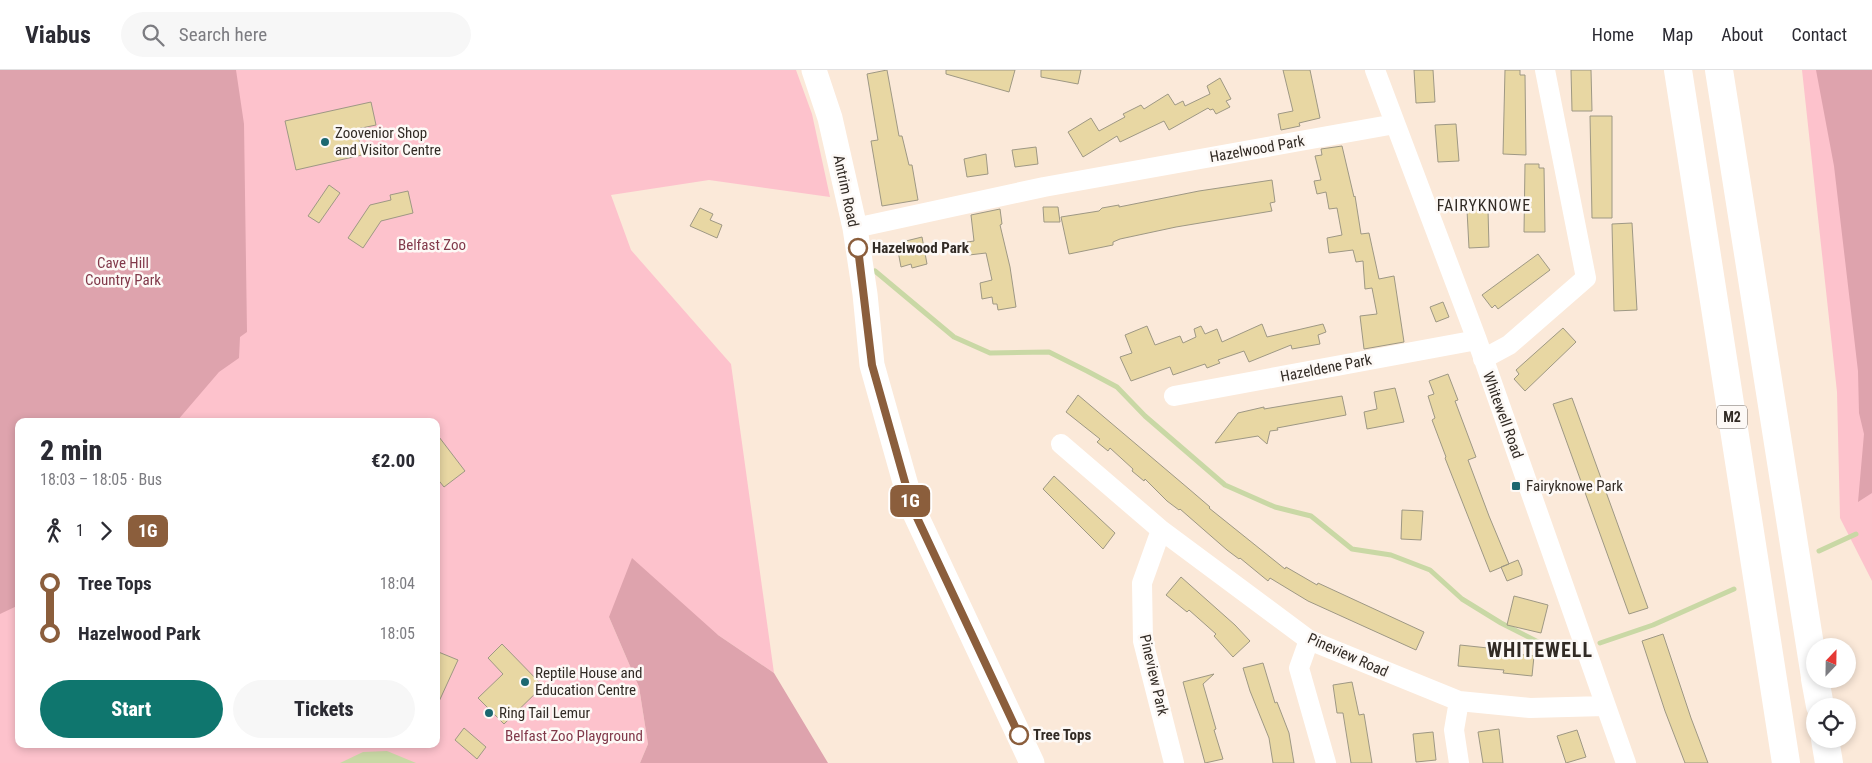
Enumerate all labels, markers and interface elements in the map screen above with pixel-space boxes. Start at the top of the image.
search box [121,12,471,57]
text: Viabus [25,21,91,49]
icon: search [139,21,167,49]
text: Search here [179,23,267,46]
text: Home [1592,24,1634,45]
text: Map [1662,24,1693,45]
text: About [1721,24,1763,45]
text: Contact [1791,24,1847,45]
place label: Zoovenior Shop and Visitor Centre [335,124,441,159]
street label: Hazelwood Park [1208,132,1306,166]
marker: Zoovenior Shop and Visitor Centre [319,136,331,148]
street label: Antrim Road [830,153,862,229]
district label: FAIRYKNOWE [1437,196,1531,215]
park label: Belfast Zoo [398,236,466,254]
marker: Hazelwood Park [848,238,868,258]
place label: Hazelwood Park [872,239,970,257]
park label: Cave Hill Country Park [85,254,161,289]
street label: Hazeldene Park [1279,350,1373,386]
street label: Whitewell Road [1479,369,1527,461]
road number: M2 [1717,406,1747,428]
text: 2 min [40,434,102,467]
text: €2.00 [371,449,415,472]
text: 18:03 – 18:05 · Bus [40,470,162,489]
place label: Fairyknowe Park [1526,477,1623,495]
marker: Fairyknowe Park [1510,480,1522,492]
line badge: 1G [888,485,932,517]
text: 1G [900,490,920,511]
icon: walk [40,517,68,545]
icon: forward [92,517,120,545]
text: 1G [138,520,158,541]
text: 1 [76,521,84,540]
text: Tree Tops [78,572,152,595]
text: 18:04 [380,574,415,593]
text: Hazelwood Park [78,622,201,645]
text: 18:05 [380,624,415,643]
street label: Pineview Road [1305,629,1391,681]
street label: Pineview Park [1136,633,1172,718]
district label: WHITEWELL [1487,638,1593,662]
north arrow [1806,638,1856,688]
map controls [1806,638,1856,748]
place label: Reptile House and Education Centre [535,664,642,699]
marker: Reptile House and Education Centre [519,676,531,688]
button: Start [40,680,223,738]
button: Tickets [233,680,415,738]
button: locate [1806,698,1856,748]
place label: Ring Tail Lemur [499,704,590,722]
marker: Ring Tail Lemur [483,707,495,719]
marker: Tree Tops [1009,725,1029,745]
place label: Tree Tops [1033,726,1091,744]
park label: Belfast Zoo Playground [505,727,643,745]

